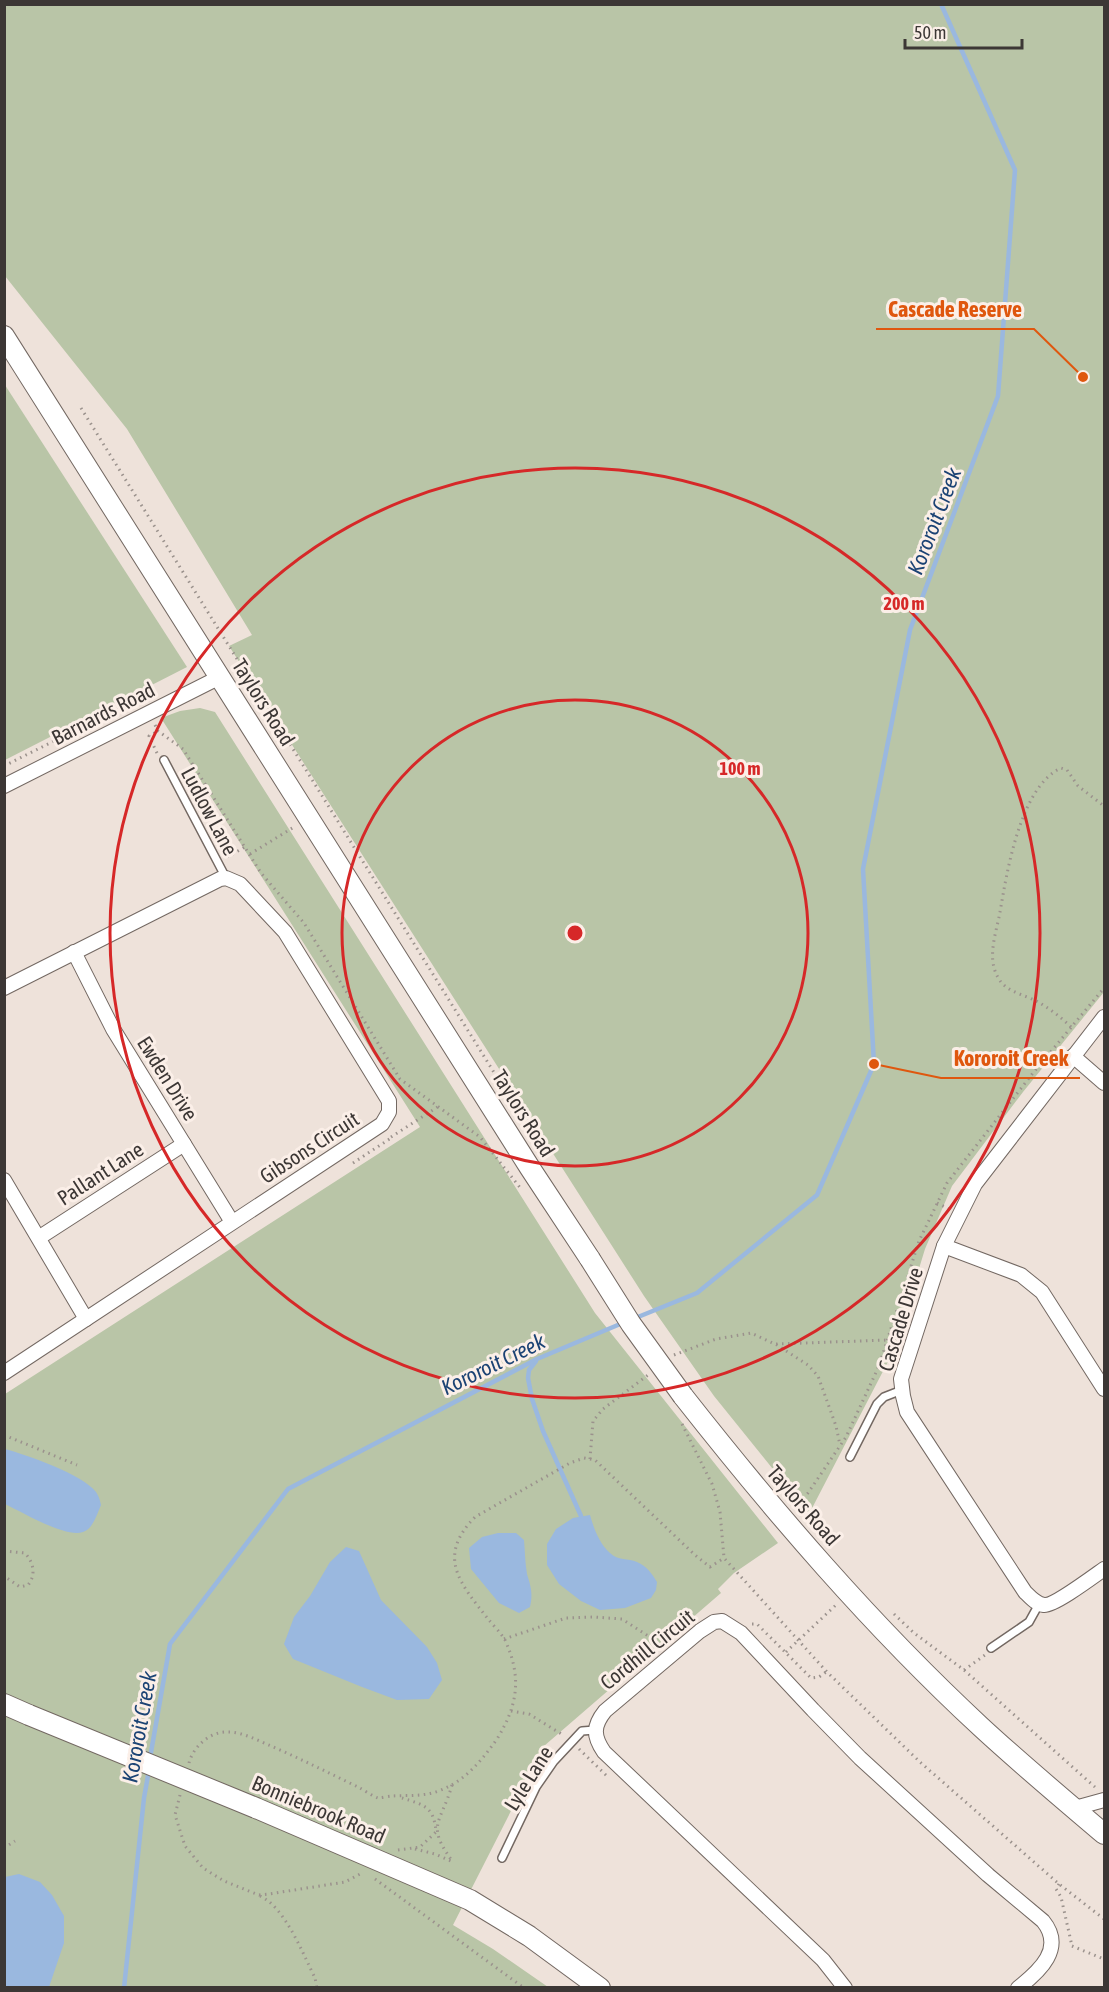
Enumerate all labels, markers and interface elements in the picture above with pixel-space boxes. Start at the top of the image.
scale bar [905,12,1022,50]
text: 50 m [914,22,946,43]
callout: Cascade Reserve [876,289,1034,329]
text: Cascade Reserve [888,296,1022,322]
water label: Kororoit Creek [902,464,966,578]
text: 200 m [884,593,924,614]
street label: Taylors Road [228,654,300,750]
street label: Barnards Road [47,677,159,749]
text: 100 m [720,758,760,779]
street label: Ludlow Lane [177,763,243,859]
centre of rings [565,923,585,943]
street label: Ewden Drive [133,1032,203,1124]
callout: Kororoit Creek [941,1038,1080,1078]
text: Kororoit Creek [954,1045,1069,1071]
street label: Taylors Road [488,1065,560,1161]
street label: Gibsons Circuit [255,1106,363,1188]
street label: Pallant Lane [53,1136,147,1210]
street label: Cascade Drive [873,1264,927,1374]
water label: Kororoit Creek [437,1328,549,1400]
street label: Taylors Road [763,1460,845,1550]
street label: Cordhill Circuit [595,1604,699,1694]
water label: Kororoit Creek [116,1669,162,1785]
street label: Lyle Lane [499,1741,557,1815]
street label: Bonniebrook Road [249,1770,389,1848]

